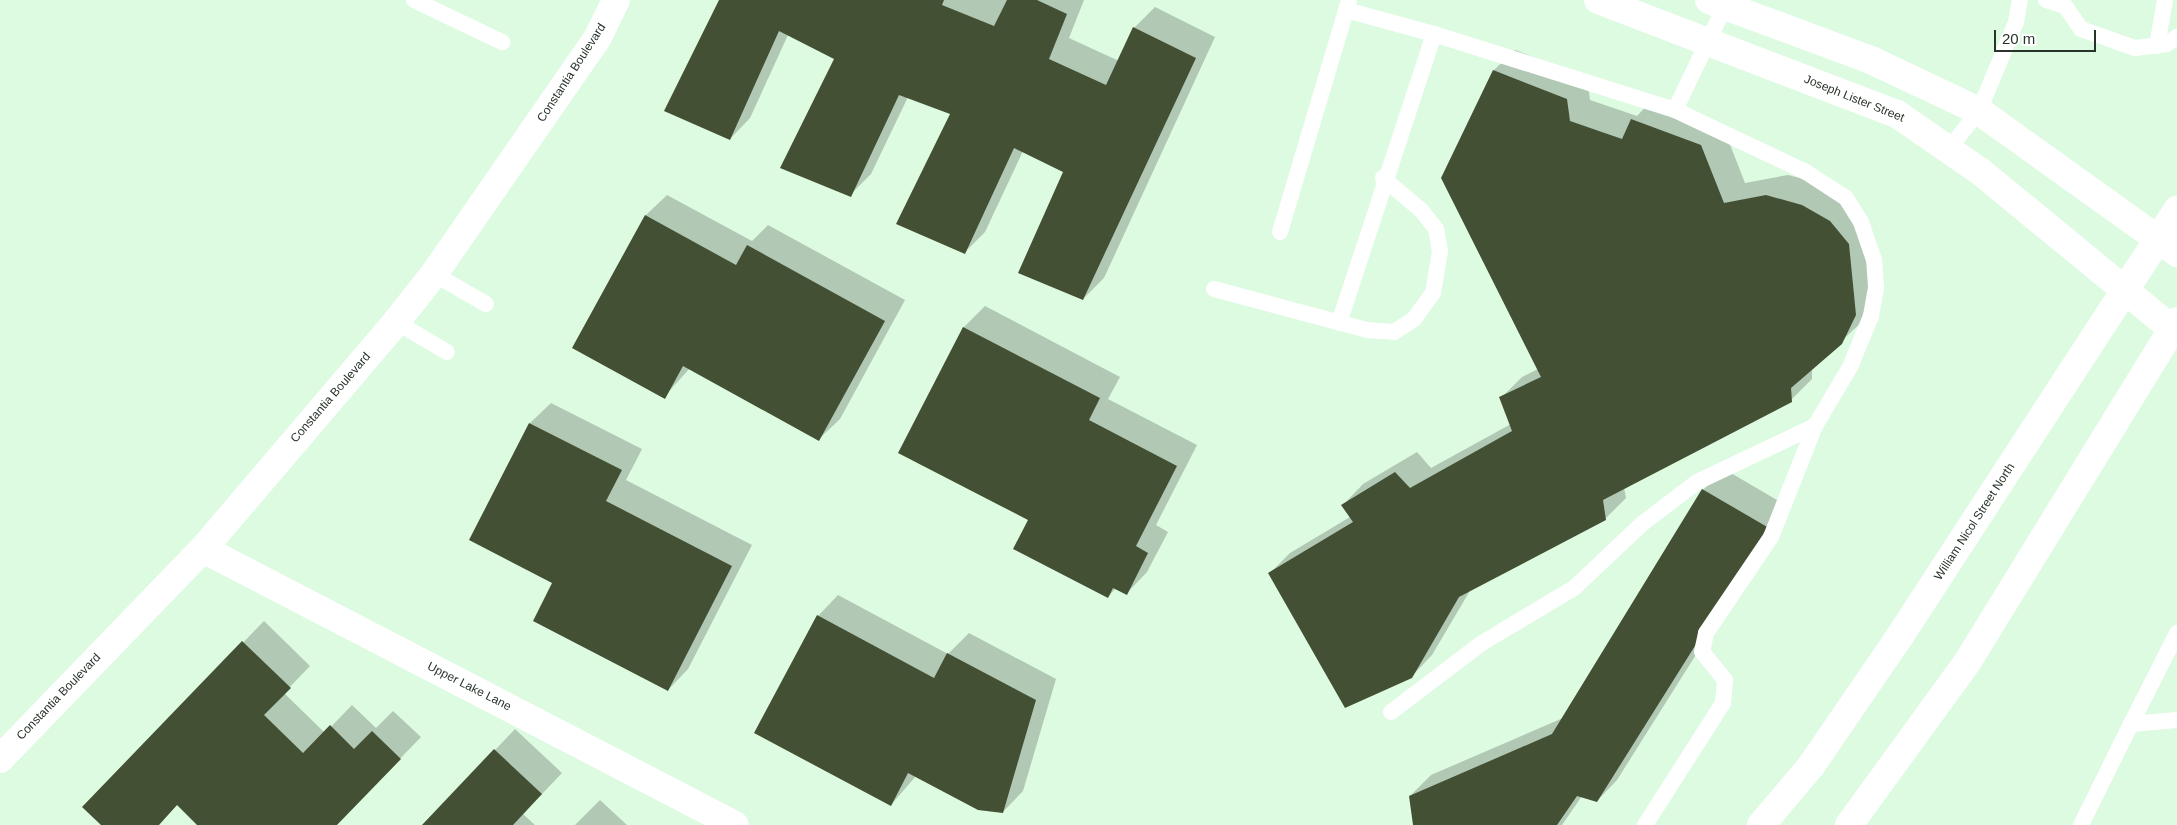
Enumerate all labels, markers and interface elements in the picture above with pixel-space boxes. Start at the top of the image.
scale bar [1997,20,2100,52]
street label: Constantia Boulevard [535,21,609,125]
text: 20 m [2002,30,2035,47]
street label: Joseph Lister Street [1802,72,1906,126]
street label: Constantia Boulevard [288,350,374,446]
street label: William Nicol Street North [1932,461,2018,583]
street label: Constantia Boulevard [14,651,104,743]
street label: Upper Lake Lane [425,660,513,714]

